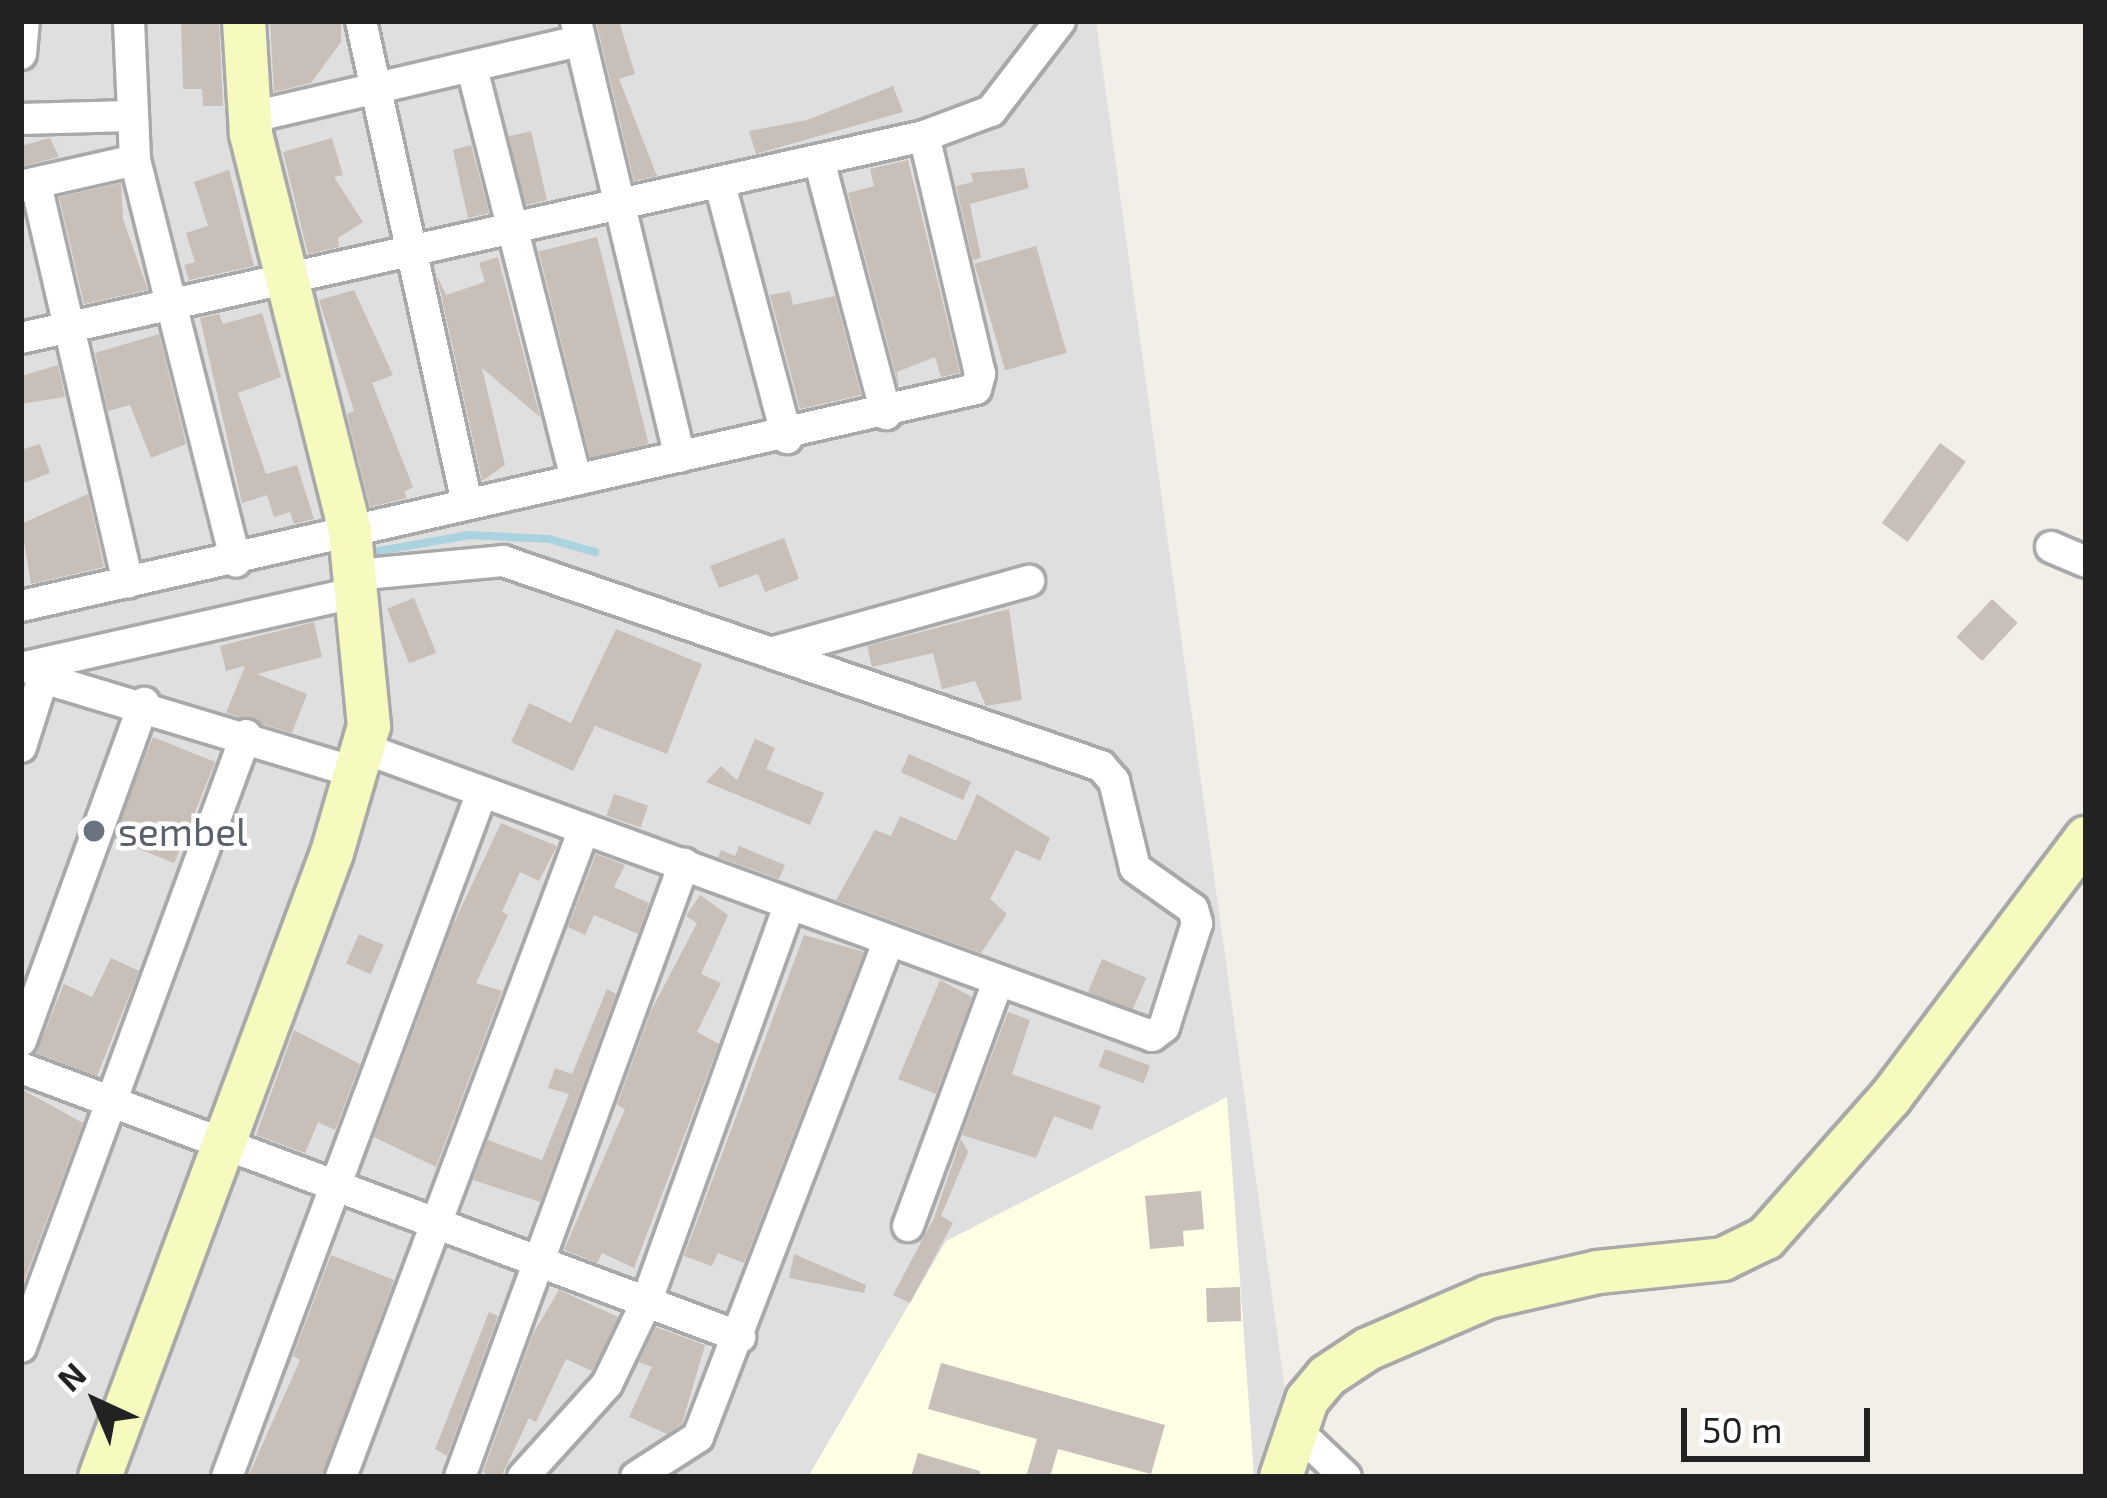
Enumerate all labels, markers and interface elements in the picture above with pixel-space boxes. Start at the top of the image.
place label: sembel [118,808,248,854]
marker: sembel [81,818,107,844]
north arrow [36,1342,156,1462]
text: N [49,1353,93,1399]
scale bar [1687,1384,1876,1458]
text: 50 m [1702,1407,1783,1450]

